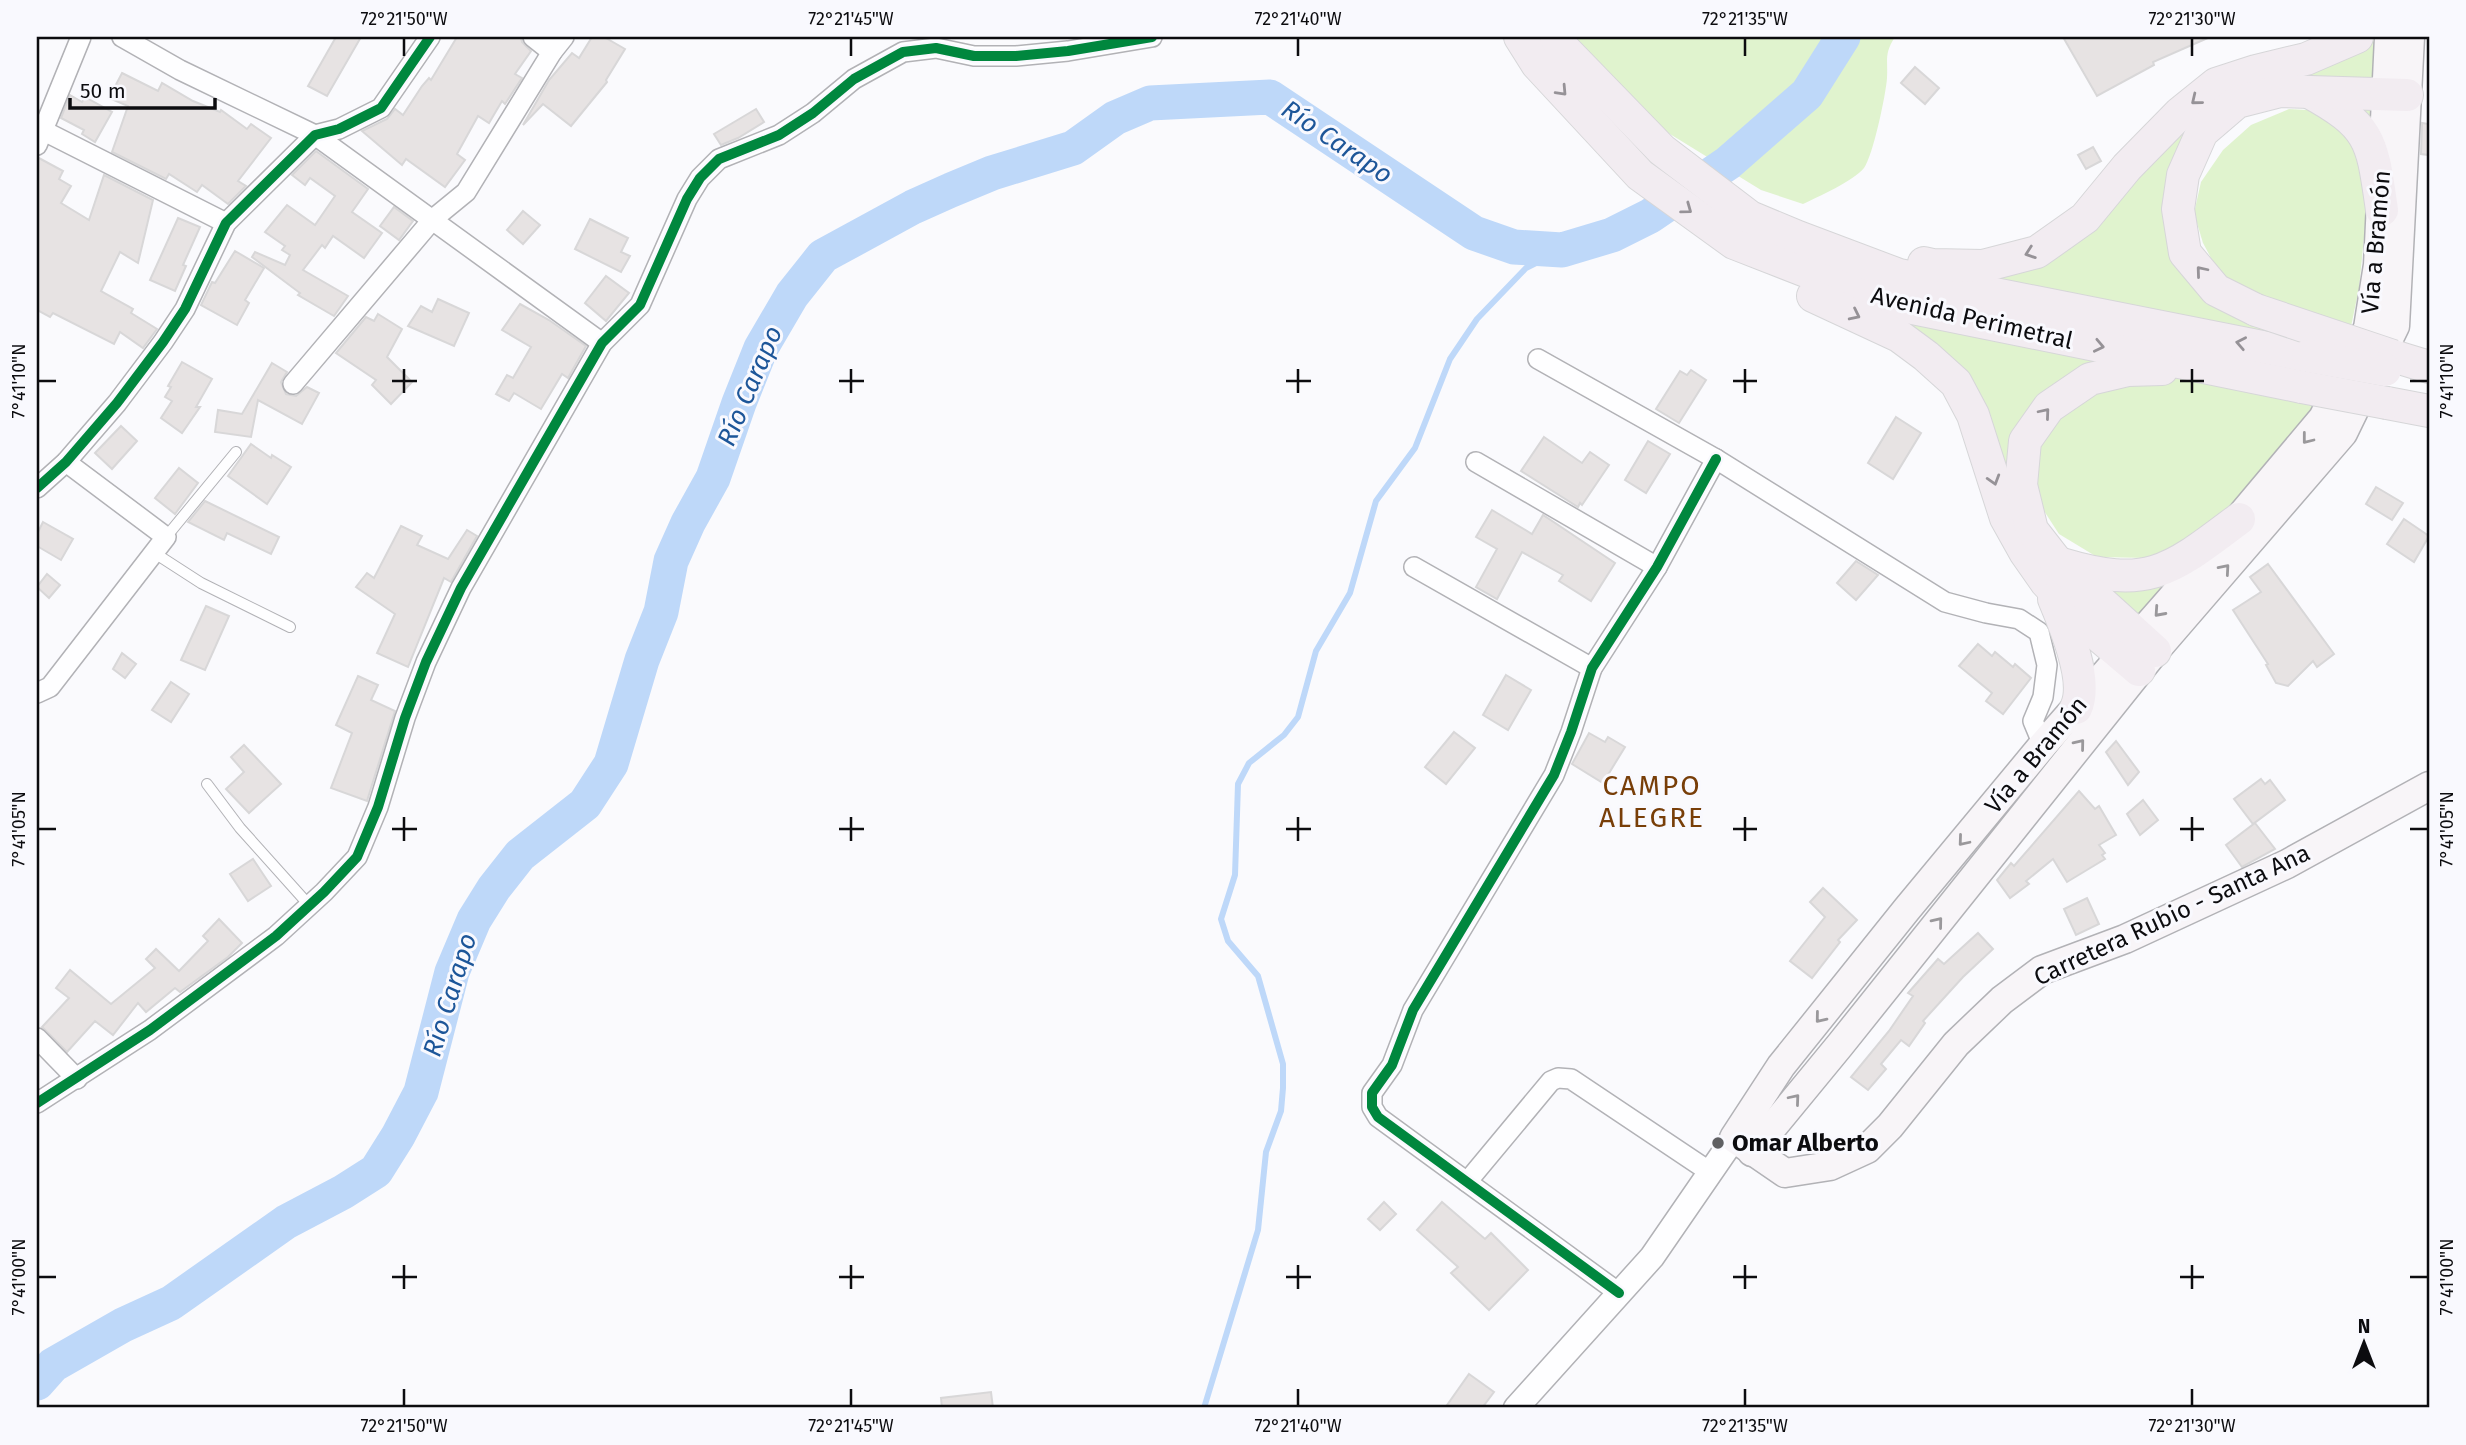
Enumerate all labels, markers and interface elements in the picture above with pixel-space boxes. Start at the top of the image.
text: 72°21'50"W [360,8,448,30]
text: 72°21'45"W [808,8,894,30]
text: 72°21'40"W [1254,8,1342,30]
text: 72°21'35"W [1702,8,1788,30]
text: 72°21'30"W [2148,8,2236,30]
scale bar [70,66,215,110]
text: 50 m [80,78,126,104]
one-way arrow [1553,83,1566,96]
one-way arrow [2191,92,2203,105]
water label: Río Carapo [1276,94,1398,190]
street label: Vía a Bramón [2356,169,2396,315]
one-way arrow [1679,201,1692,214]
one-way arrow [2024,245,2036,259]
one-way arrow [2196,267,2209,279]
street label: Avenida Perimetral [1868,281,2076,355]
one-way arrow [1848,306,1860,320]
water label: Río Carapo [711,321,789,451]
one-way arrow [2235,336,2247,351]
one-way arrow [2093,338,2105,353]
text: 7°41'10"N [8,344,30,419]
text: 7°41'10"N [2436,344,2458,419]
one-way arrow [2037,409,2049,422]
one-way arrow [2302,432,2315,444]
one-way arrow [1986,474,2000,486]
one-way arrow [2217,565,2229,578]
one-way arrow [2155,604,2167,617]
street label: Vía a Bramón [1979,691,2093,819]
one-way arrow [2072,740,2084,753]
district label: CAMPO ALEGRE [1599,769,1705,834]
text: 7°41'05"N [8,791,30,867]
text: 7°41'05"N [2436,791,2458,867]
one-way arrow [1959,833,1972,845]
street label: Carretera Rubio - Santa Ana [2030,839,2314,991]
one-way arrow [1930,918,1943,930]
water label: Río Carapo [417,930,483,1060]
one-way arrow [1816,1010,1829,1022]
one-way arrow [1787,1095,1800,1107]
place label: Omar Alberto [1732,1129,1879,1157]
marker: Omar Alberto [1710,1135,1726,1151]
text: 7°41'00"N [8,1238,30,1316]
text: 7°41'00"N [2436,1238,2458,1316]
north arrow [2330,1308,2400,1378]
text: N [2358,1315,2370,1338]
text: 72°21'50"W [360,1415,448,1437]
text: 72°21'45"W [808,1415,894,1437]
text: 72°21'40"W [1254,1415,1342,1437]
text: 72°21'35"W [1702,1415,1788,1437]
text: 72°21'30"W [2148,1415,2236,1437]

